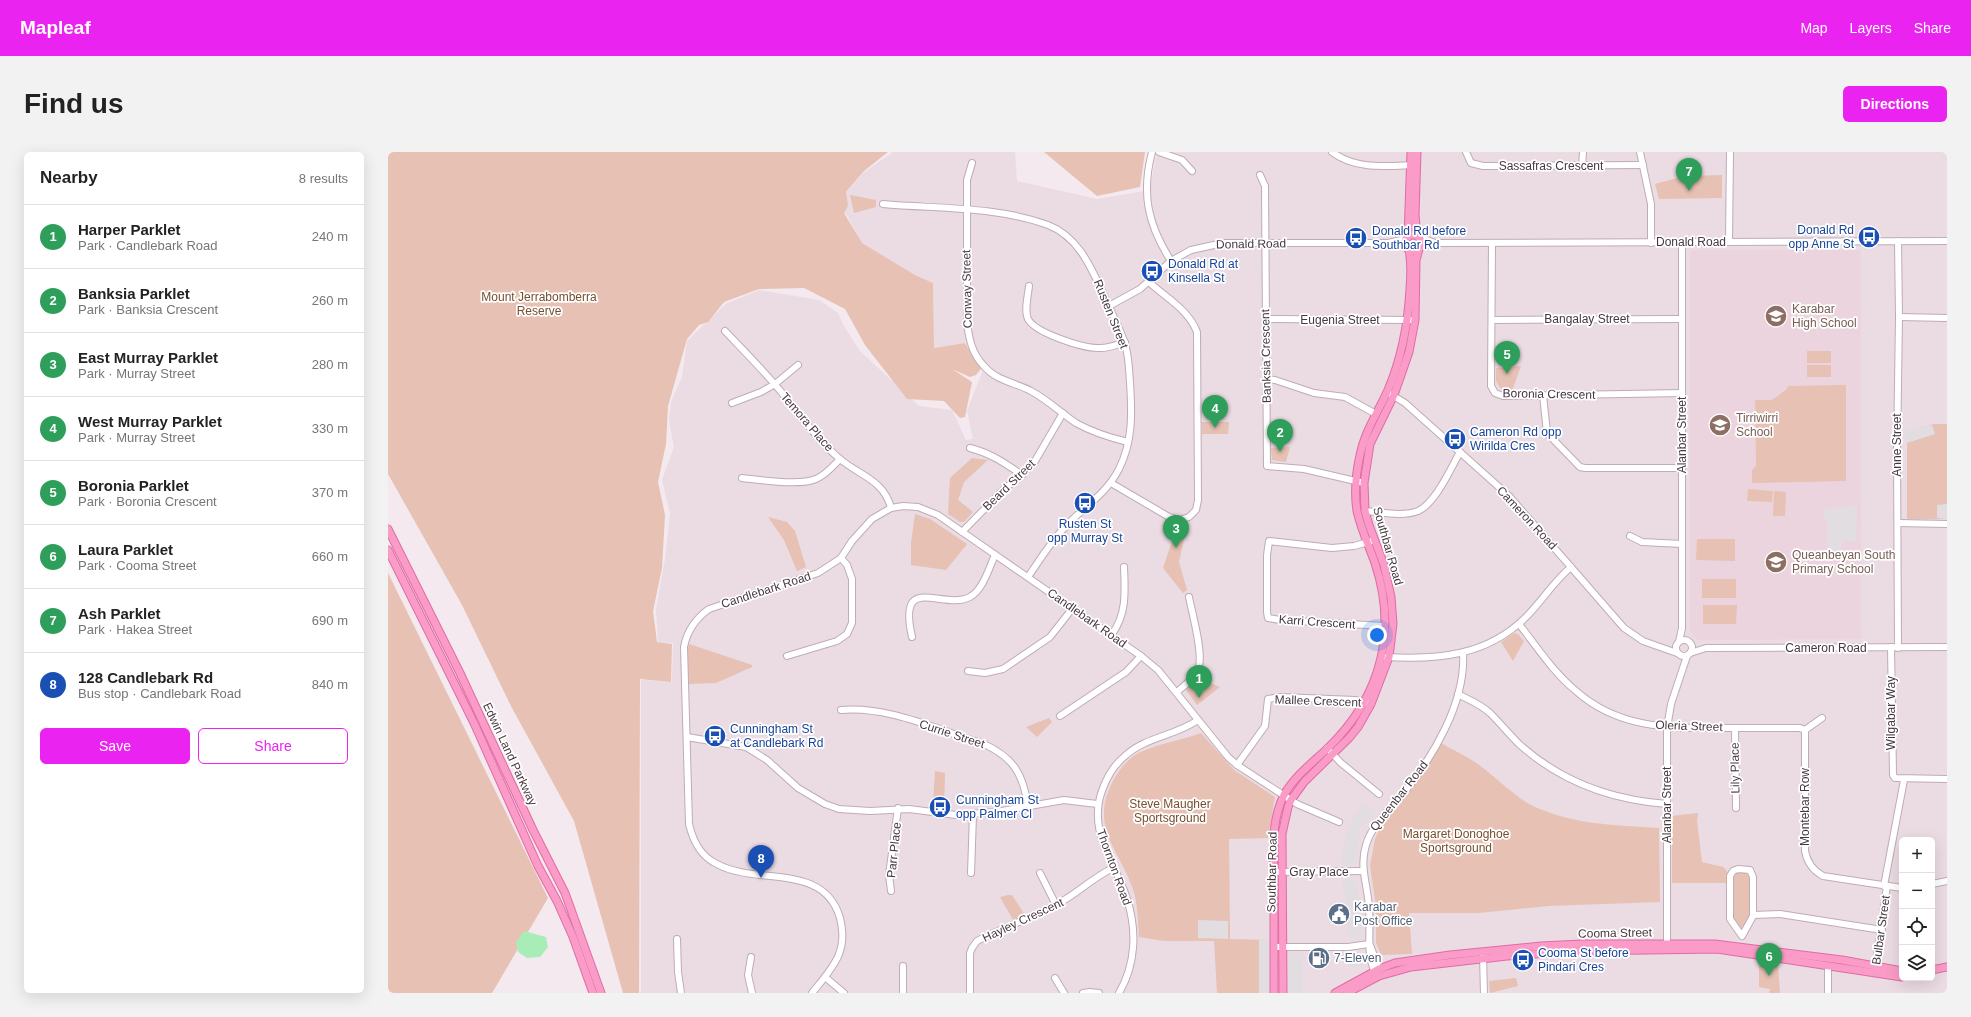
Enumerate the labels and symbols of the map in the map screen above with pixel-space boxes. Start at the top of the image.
pin: 7 [1676,158,1702,191]
street label: Sassafras Crescent [1499,159,1604,173]
place label: Donald Rd opp Anne St [1789,223,1855,251]
place label: Donald Rd before Southbar Rd [1372,224,1466,252]
bus stop icon: Donald Rd opp Anne St [1856,224,1882,250]
bus stop icon: Donald Rd before Southbar Rd [1343,225,1369,251]
street label: Donald Road [1656,235,1726,249]
street label: Donald Road [1216,236,1286,252]
street label: Conway Street [959,249,975,328]
place label: Donald Rd at Kinsella St [1168,257,1239,285]
bus stop icon: Donald Rd at Kinsella St [1139,258,1165,284]
street label: Rusten Street [1091,277,1131,351]
park label: Mount Jerrabomberra Reserve [481,290,597,318]
place label: Karabar High School [1792,302,1857,330]
school or university icon: Karabar High School [1763,303,1789,329]
street label: Banksia Crescent [1258,308,1274,403]
street label: Bangalay Street [1544,312,1630,326]
street label: Eugenia Street [1300,313,1380,327]
pin: 5 [1494,341,1520,374]
street label: Boronia Crescent [1503,386,1596,402]
street label: Temora Place [778,390,837,455]
pin: 4 [1202,395,1228,428]
street label: Alanbar Street [1675,396,1689,473]
place label: Tirriwirri School [1736,411,1778,439]
school or university icon: Tirriwirri School [1707,412,1733,438]
street label: Anne Street [1890,413,1904,477]
pin: 2 [1267,419,1293,452]
place label: Cameron Rd opp Wirilda Cres [1470,425,1562,453]
bus stop icon: Cameron Rd opp Wirilda Cres [1442,426,1468,452]
street label: Beard Street [980,456,1039,513]
street label: Cameron Road [1494,483,1560,553]
bus stop icon: Rusten St opp Murray St [1072,490,1098,516]
street label: Southbar Road [1370,505,1406,587]
pin: 3 [1163,515,1189,548]
place label: Rusten St opp Murray St [1047,517,1123,545]
place label: Queanbeyan South Primary School [1792,548,1895,576]
school or university icon: Queanbeyan South Primary School [1763,549,1789,575]
street label: Candlebark Road [719,569,813,611]
street label: Candlebark Road [1045,585,1129,651]
street label: Karri Crescent [1278,612,1356,632]
your location [1367,625,1387,645]
street label: Cameron Road [1785,641,1867,655]
pin: 1 [1186,665,1212,698]
street label: Wilgabar Way [1884,676,1898,750]
street label: Mallee Crescent [1274,692,1362,710]
street label: Edwin Land Parkway [480,700,540,808]
street label: Currie Street [917,717,987,751]
street label: Oleria Street [1655,718,1724,734]
place label: Cunningham St at Candlebark Rd [730,722,823,750]
bus stop icon: Cunningham St at Candlebark Rd [702,723,728,749]
street label: Lily Place [1728,742,1742,794]
street label: Queenbar Road [1367,758,1431,834]
street label: Alanbar Street [1660,766,1674,843]
street label: Montebar Row [1798,768,1812,846]
place label: Cunningham St opp Palmer Cl [956,793,1039,821]
bus stop icon: Cunningham St opp Palmer Cl [927,794,953,820]
park label: Steve Maugher Sportsground [1129,797,1211,825]
street label: Parr Place [884,821,904,879]
street label: Thornton Road [1094,827,1134,907]
park label: Margaret Donoghoe Sportsground [1403,827,1510,855]
street label: Southbar Road [1264,832,1280,912]
pin: 8 [748,845,774,878]
street label: Gray Place [1289,865,1349,879]
street label: Bulbar Street [1869,894,1893,966]
street label: Hayley Crescent [980,895,1066,945]
place label: Karabar Post Office [1354,900,1413,928]
public building icon: Karabar Post Office [1326,901,1352,927]
street label: Cooma Street [1578,925,1653,941]
pin: 6 [1756,943,1782,976]
fuel station icon: 7-Eleven [1306,945,1332,971]
place label: Cooma St before Pindari Cres [1538,946,1629,974]
bus stop icon: Cooma St before Pindari Cres [1510,947,1536,973]
place label: 7-Eleven [1334,951,1381,965]

